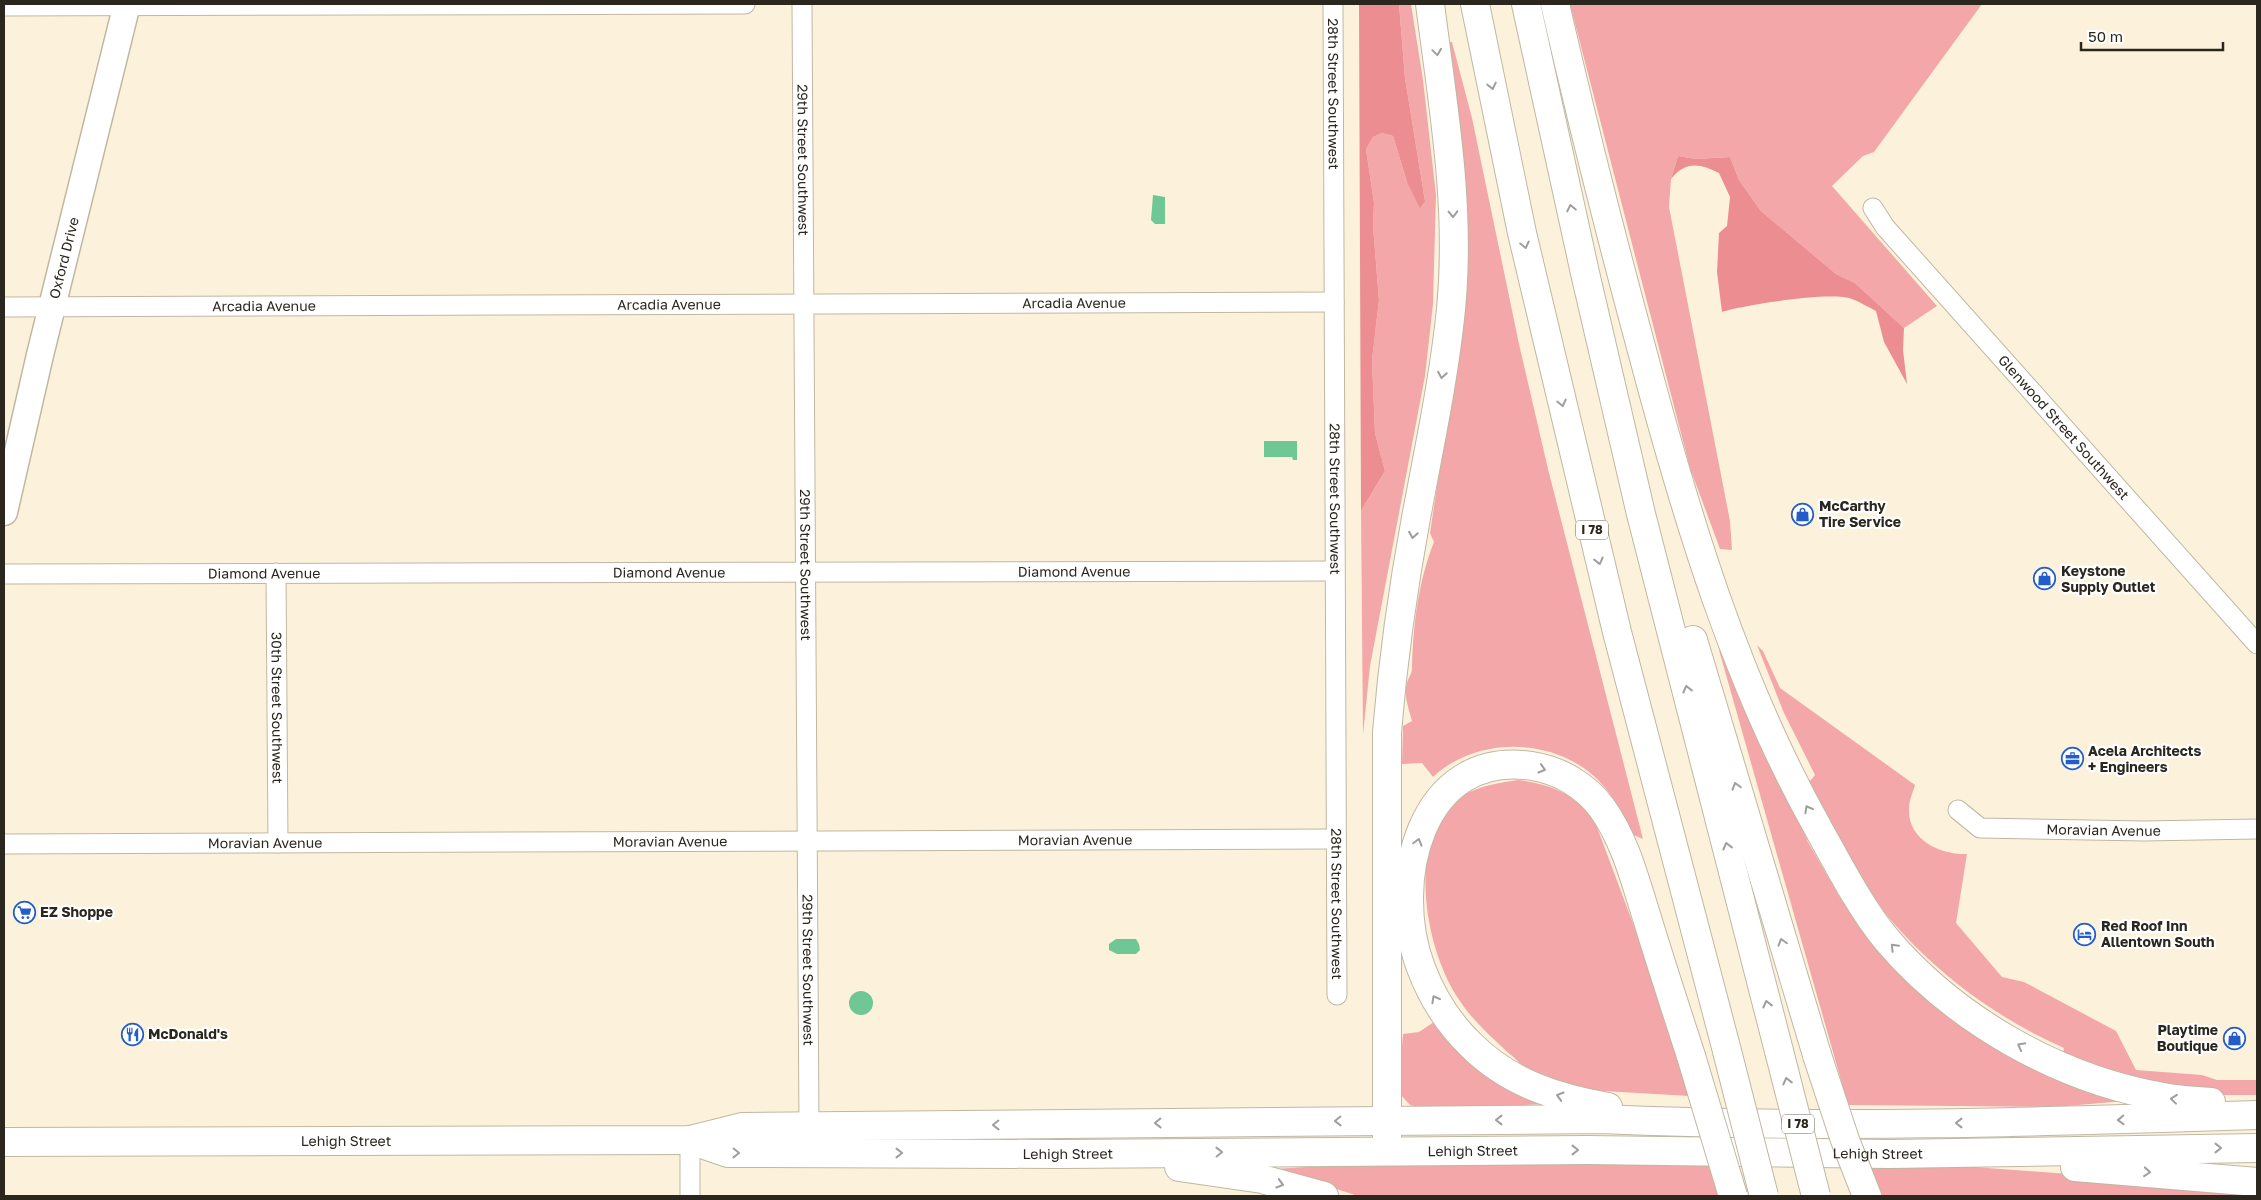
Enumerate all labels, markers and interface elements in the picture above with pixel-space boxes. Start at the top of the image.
street label: 28th Street Southwest [1325,18,1343,170]
scale bar [2081,20,2224,52]
text: 50 m [2088,27,2123,45]
one-way arrow [1431,48,1441,56]
one-way arrow [1486,81,1496,90]
street label: 29th Street Southwest [794,84,812,236]
one-way arrow [1566,203,1577,212]
one-way arrow [1448,210,1458,218]
street label: Oxford Drive [45,215,82,300]
one-way arrow [1519,240,1530,249]
street label: Arcadia Avenue [1022,294,1126,311]
street label: Arcadia Avenue [617,295,721,313]
street label: Arcadia Avenue [212,297,316,314]
street label: Glenwood Street Southwest [1995,351,2133,503]
one-way arrow [1437,372,1448,380]
one-way arrow [1556,399,1567,408]
street label: 28th Street Southwest [1327,423,1344,575]
street label: 29th Street Southwest [797,489,815,641]
place label: McCarthy Tire Service [1819,497,1901,530]
shop icon: McCarthy Tire Service [1791,502,1815,526]
road number: I 78 [1576,520,1608,540]
one-way arrow [1409,531,1419,540]
one-way arrow [1593,557,1604,566]
street label: Diamond Avenue [1018,562,1130,580]
place label: Keystone Supply Outlet [2061,562,2156,595]
street label: Diamond Avenue [613,563,725,581]
street label: Diamond Avenue [208,564,320,582]
shop icon: Keystone Supply Outlet [2033,567,2057,591]
street label: 30th Street Southwest [268,632,287,784]
one-way arrow [1682,684,1693,693]
place label: Acela Architects + Engineers [2088,742,2201,775]
office icon: Acela Architects + Engineers [2060,747,2084,771]
one-way arrow [1537,763,1546,773]
one-way arrow [1732,782,1742,791]
one-way arrow [1804,805,1814,814]
street label: Moravian Avenue [2046,820,2161,839]
street label: 28th Street Southwest [1328,828,1346,980]
street label: Moravian Avenue [1018,831,1132,848]
street label: Moravian Avenue [613,832,727,850]
street label: Moravian Avenue [208,834,322,851]
one-way arrow [1412,838,1422,846]
one-way arrow [1722,842,1733,851]
street label: 29th Street Southwest [800,894,817,1046]
supermarket icon: EZ Shoppe [12,900,36,924]
place label: EZ Shoppe [40,903,113,920]
place label: Red Roof Inn Allentown South [2101,917,2215,950]
hotel icon: Red Roof Inn Allentown South [2073,922,2097,946]
one-way arrow [1777,938,1787,946]
one-way arrow [1891,943,1900,952]
one-way arrow [1432,995,1442,1004]
one-way arrow [1762,999,1773,1008]
place label: Playtime Boutique [2157,1021,2218,1054]
restaurant icon: McDonald's [120,1022,144,1046]
place label: McDonald's [148,1025,228,1042]
shop icon: Playtime Boutique [2222,1026,2246,1050]
one-way arrow [2017,1042,2026,1052]
one-way arrow [1782,1077,1793,1086]
one-way arrow [1556,1092,1564,1102]
one-way arrow [2170,1094,2178,1105]
road number: I 78 [1782,1114,1814,1134]
one-way arrow [2117,1114,2125,1125]
one-way arrow [1494,1115,1502,1125]
one-way arrow [1334,1116,1342,1126]
one-way arrow [1154,1118,1162,1128]
one-way arrow [1954,1118,1962,1128]
one-way arrow [991,1120,999,1130]
street label: Lehigh Street [301,1132,391,1149]
street label: Lehigh Street [1427,1142,1518,1159]
one-way arrow [2214,1143,2222,1153]
street label: Lehigh Street [1832,1144,1923,1162]
street label: Lehigh Street [1023,1145,1113,1162]
one-way arrow [1572,1145,1580,1155]
one-way arrow [733,1147,741,1158]
one-way arrow [1215,1147,1223,1157]
one-way arrow [895,1148,903,1158]
one-way arrow [2143,1166,2151,1177]
one-way arrow [1275,1178,1283,1188]

